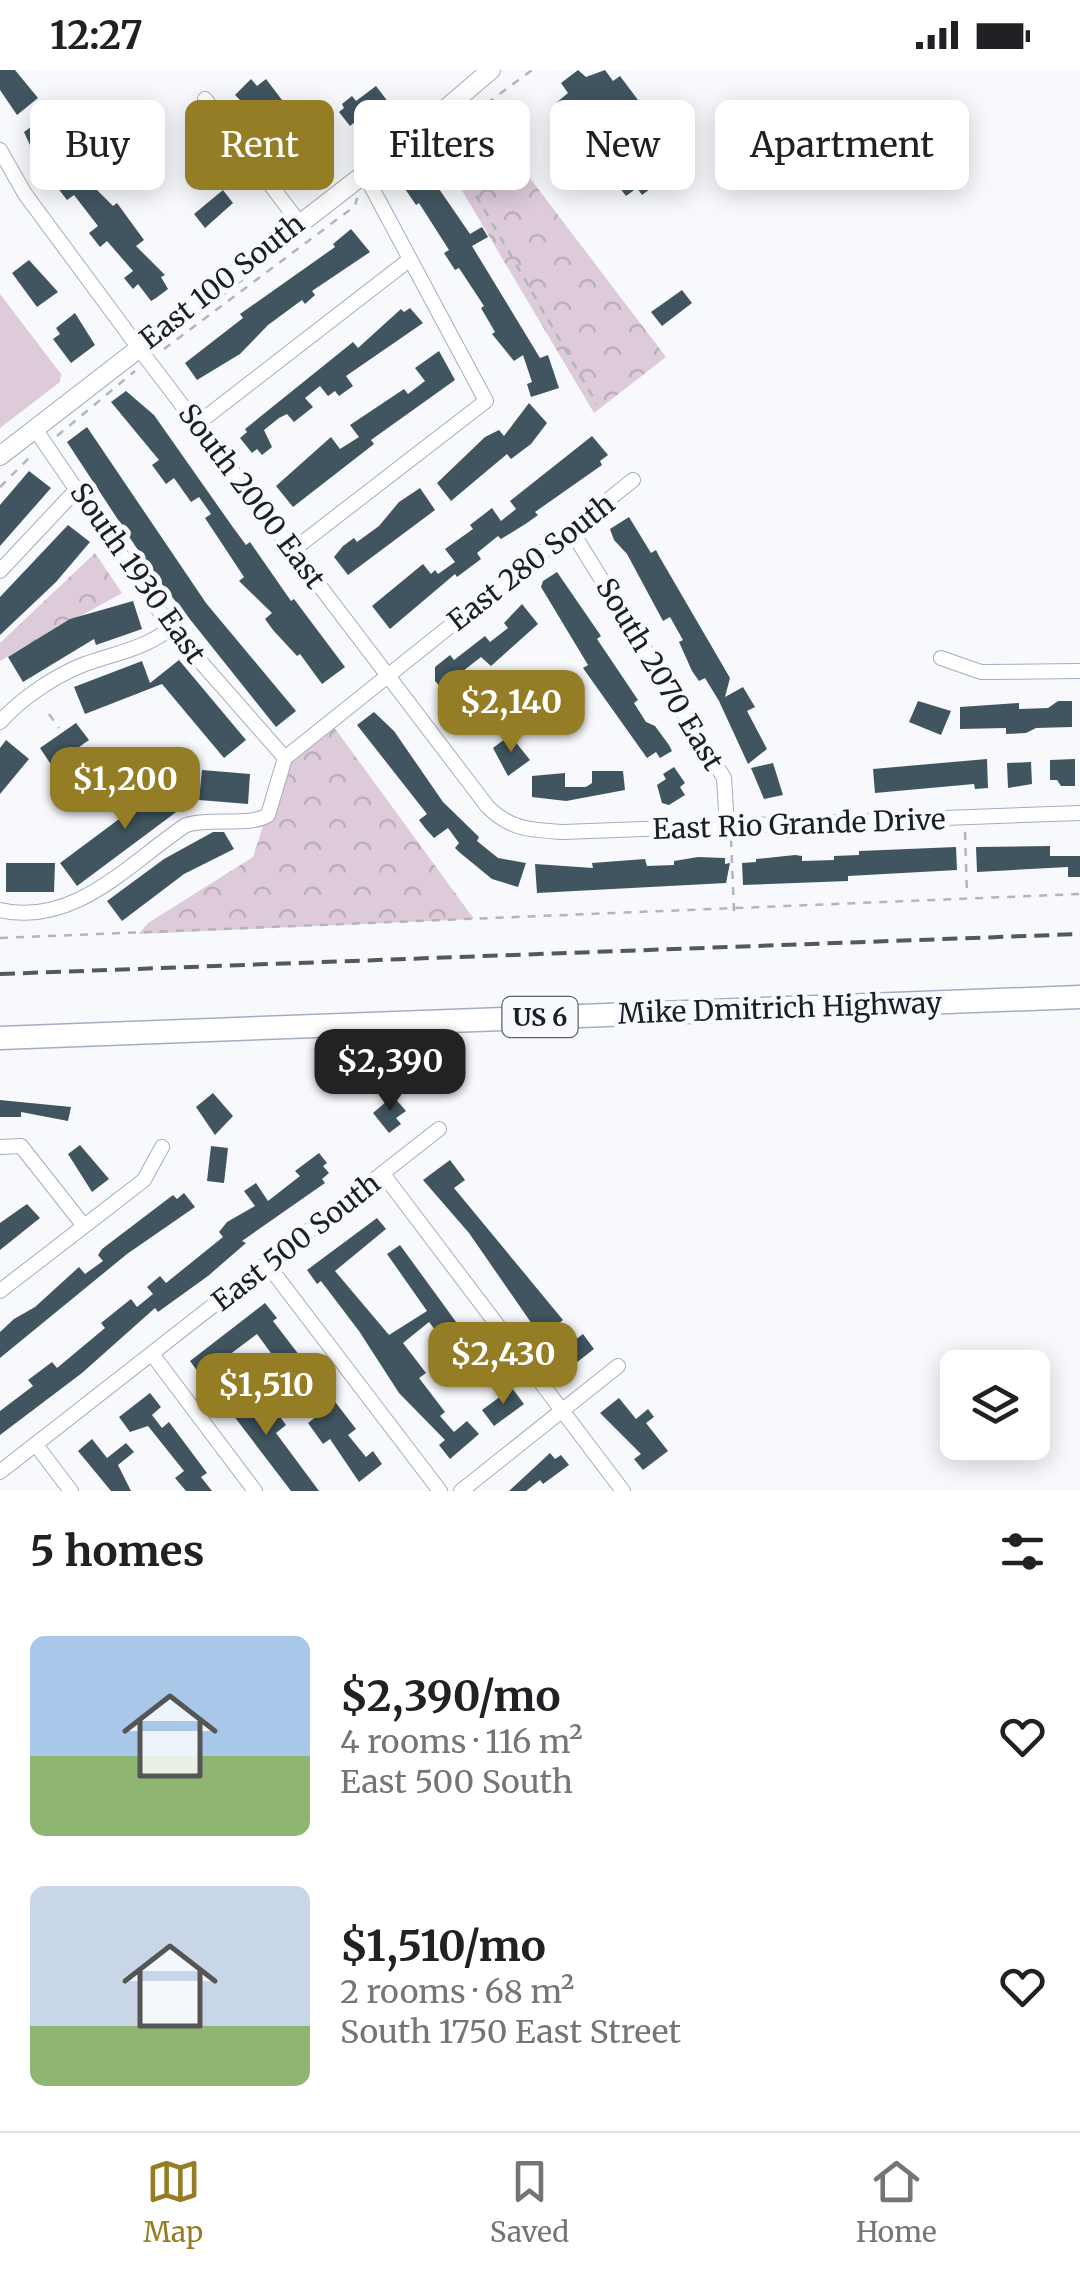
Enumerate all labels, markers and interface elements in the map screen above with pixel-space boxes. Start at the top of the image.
text: 12:27 [50,12,143,59]
chip: Buy [30,100,165,190]
chip: Rent [185,100,334,190]
chip: Filters [354,100,530,190]
chip: New [550,100,695,190]
chip: Apartment [715,100,969,190]
street label: East 100 South [132,205,312,357]
street label: South 2000 East [171,396,333,596]
street label: South 1930 East [62,476,214,670]
street label: East 280 South [440,485,622,639]
street label: South 2070 East [588,571,732,777]
pin: $2,140 [430,670,592,755]
text: $2,140 [460,682,562,722]
pin: $1,200 [44,747,206,832]
text: $1,200 [72,759,178,799]
street label: East Rio Grande Drive [652,801,946,847]
street label: Mike Dmitrich Highway [617,984,943,1032]
road number: US 6 [502,997,578,1037]
pin: $2,390 [309,1029,471,1114]
text: $2,390 [336,1041,444,1081]
street label: East 500 South [205,1165,387,1319]
pin: $2,430 [422,1322,584,1407]
text: $2,430 [450,1334,556,1374]
map controls [940,1350,1050,1460]
button: layers [940,1350,1050,1460]
pin: $1,510 [185,1353,347,1438]
text: $1,510 [218,1365,314,1405]
icon: filters [995,1524,1050,1579]
text: 5 homes [30,1525,204,1577]
text: $2,390/mo [340,1670,561,1722]
icon: home [110,1676,230,1796]
icon: heart [995,1709,1050,1764]
text: 4 rooms · 116 m² [340,1722,583,1762]
text: East 500 South [340,1762,573,1802]
text: $1,510/mo [340,1920,546,1972]
icon: home [110,1926,230,2046]
icon: heart [995,1959,1050,2014]
text: 2 rooms · 68 m² [340,1972,574,2012]
text: South 1750 East Street [340,2012,681,2052]
tab: Map [143,2154,203,2250]
tab: Saved [490,2154,569,2250]
tab: Home [856,2154,937,2250]

